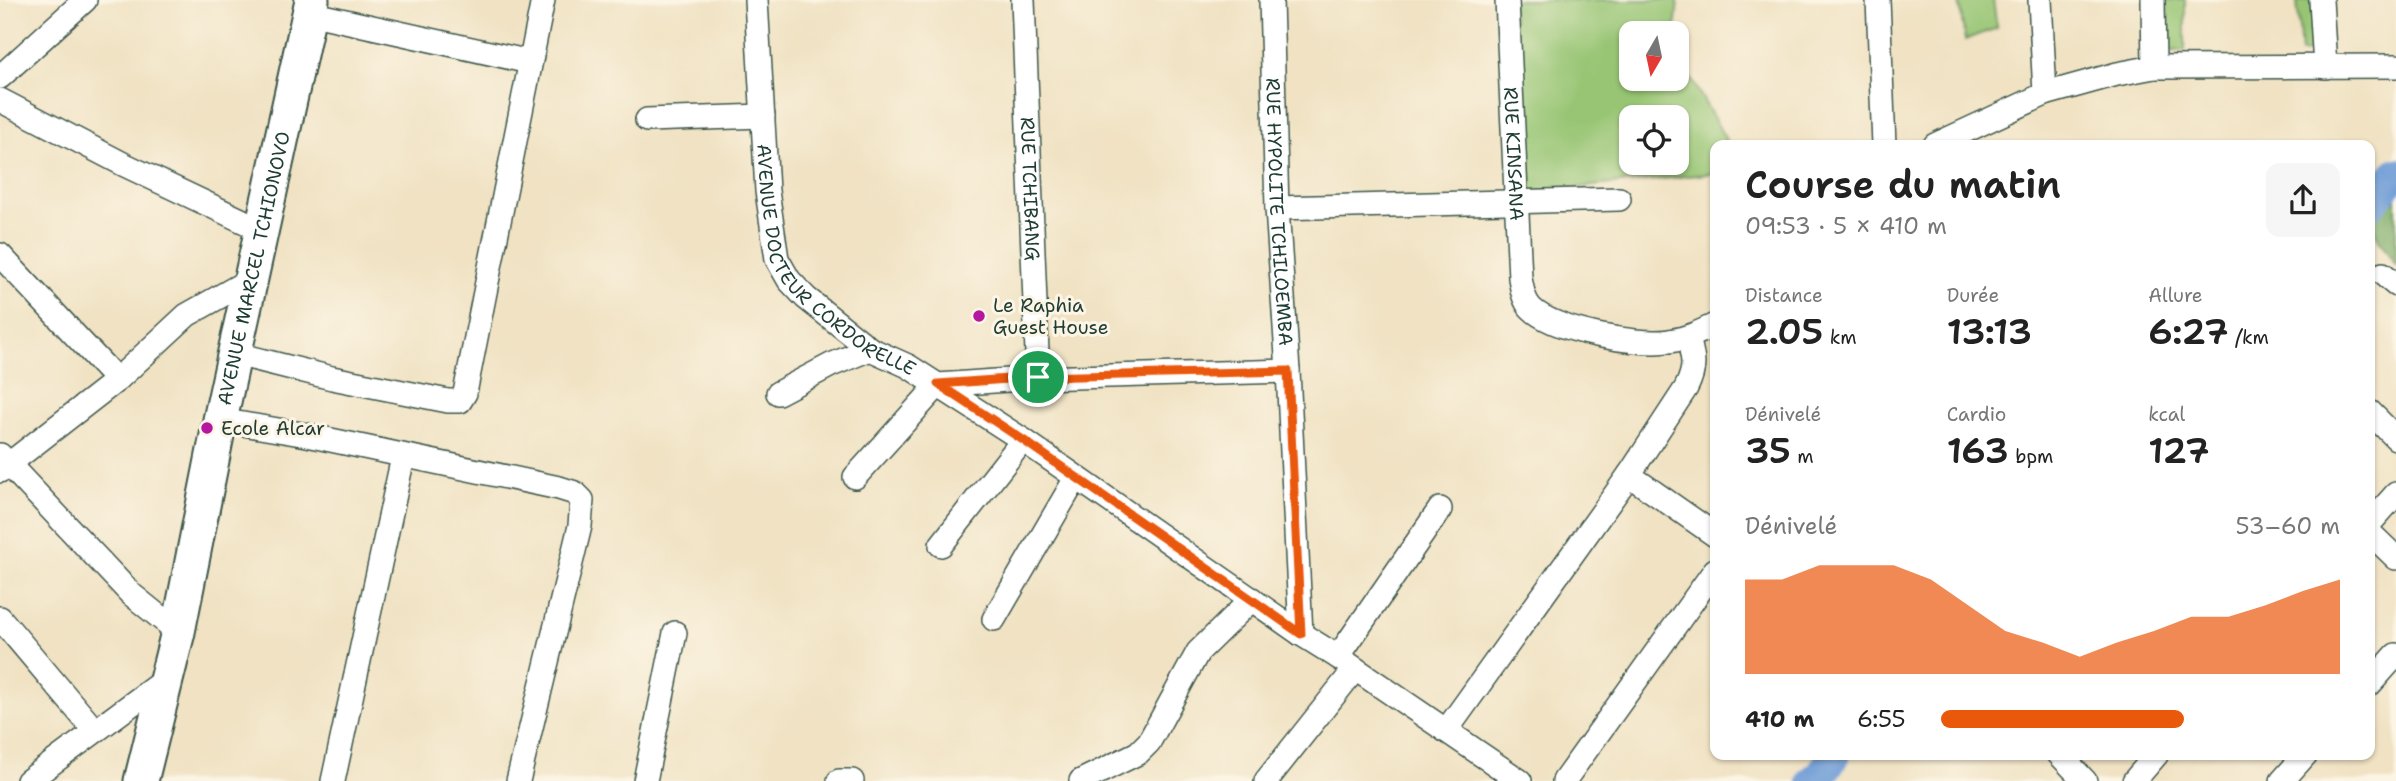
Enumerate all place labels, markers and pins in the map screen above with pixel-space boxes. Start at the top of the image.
place label: Le Raphia Guest House [993,293,1108,340]
marker: Le Raphia Guest House [971,308,987,324]
pin [1008,347,1068,407]
place label: Ecole Alcar [221,416,325,441]
marker: Ecole Alcar [199,420,215,436]

